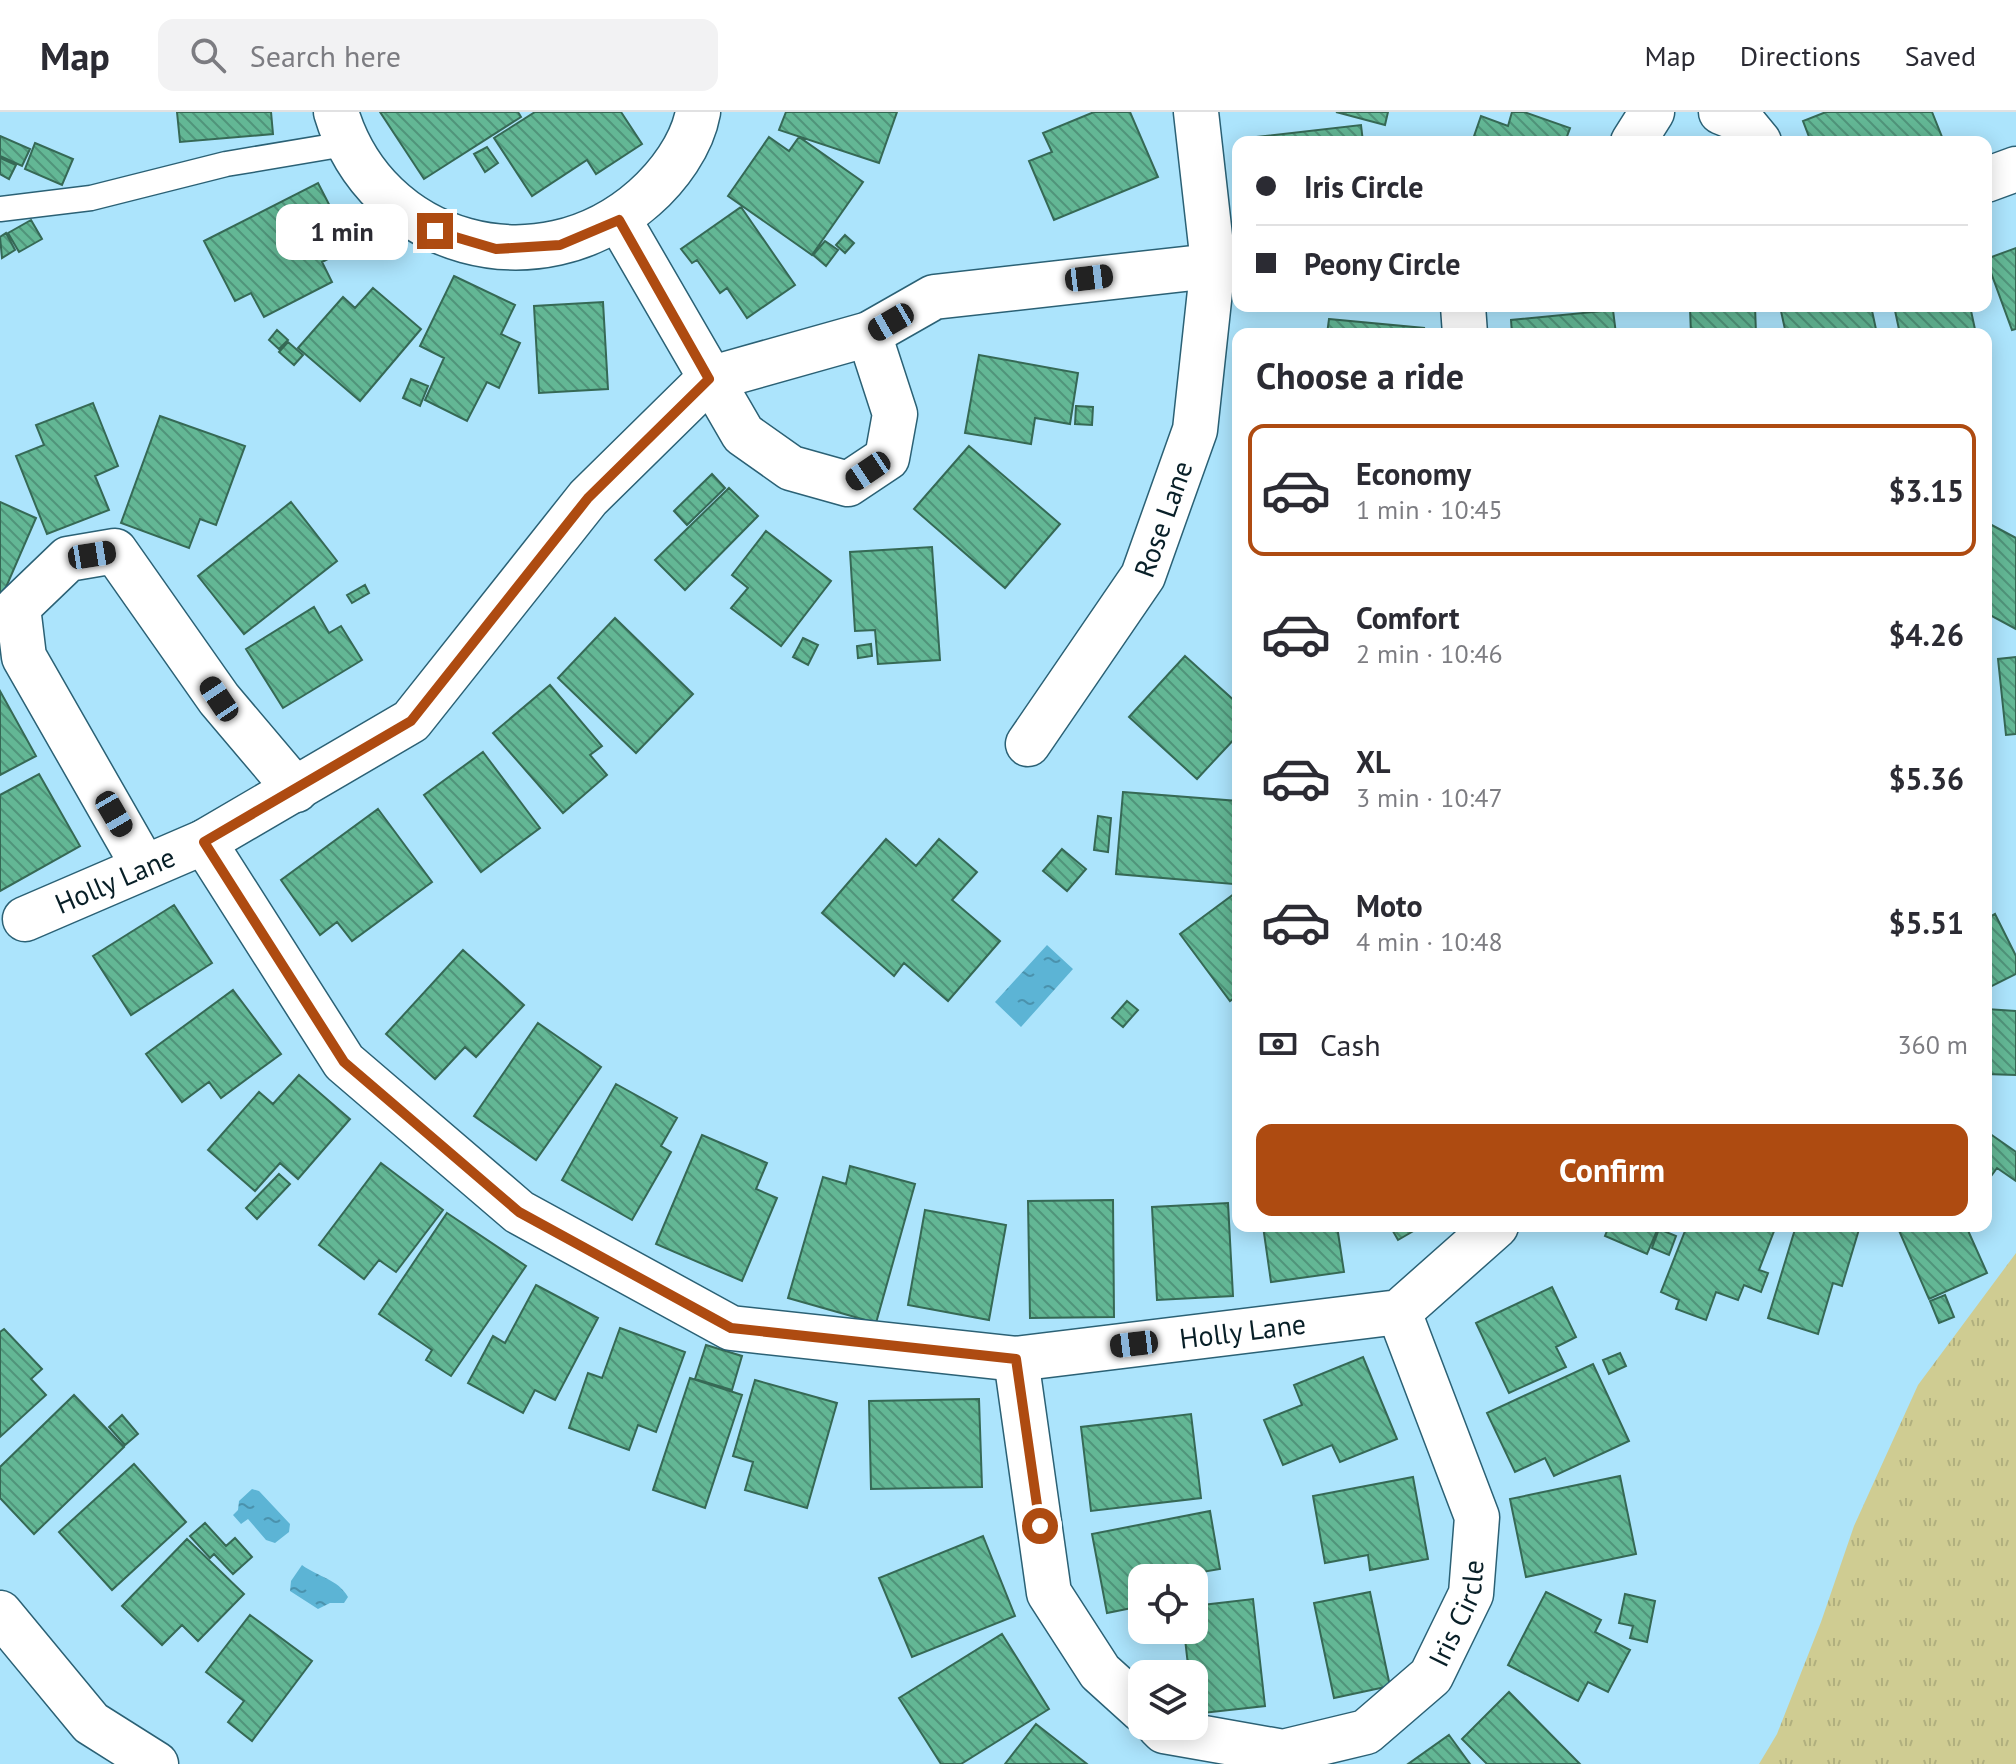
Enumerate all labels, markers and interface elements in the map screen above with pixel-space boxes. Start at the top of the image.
search box [158,19,718,91]
text: Map [40,31,110,80]
icon: search [186,33,230,77]
text: Search here [250,36,401,75]
text: Map [1645,37,1696,74]
text: Directions [1740,37,1861,74]
text: Saved [1905,37,1976,74]
text: Iris Circle [1304,167,1423,206]
callout: 1 min [275,203,407,259]
route end [417,213,453,249]
text: 1 min [310,215,374,248]
text: Peony Circle [1304,244,1461,283]
car [1064,263,1114,293]
car [864,300,918,344]
text: Choose a ride [1256,352,1464,399]
car [841,448,895,494]
icon: car [1260,454,1332,526]
text: Economy [1356,454,1471,493]
street label: Rose Lane [1125,456,1201,582]
text: $3.15 [1889,471,1964,510]
text: 1 min · 10:45 [1356,493,1503,526]
car [66,539,118,571]
icon: car [1260,598,1332,670]
text: Comfort [1356,598,1459,637]
text: $4.26 [1889,615,1964,654]
text: 2 min · 10:46 [1356,637,1503,670]
car [196,672,242,726]
icon: car [1260,742,1332,814]
text: XL [1356,742,1390,781]
text: $5.36 [1889,759,1964,798]
text: 3 min · 10:47 [1356,781,1503,814]
car [92,787,136,841]
street label: Holly Lane [49,838,181,922]
icon: car [1260,886,1332,958]
text: Moto [1356,886,1423,925]
text: $5.51 [1889,903,1964,942]
text: 4 min · 10:48 [1356,925,1503,958]
icon: cash [1256,1022,1300,1066]
text: Cash [1320,1025,1381,1064]
text: 360 m [1897,1028,1968,1061]
button: Confirm [1256,1124,1968,1216]
street label: Holly Lane [1177,1305,1308,1357]
car [1109,1329,1159,1359]
route start [1022,1508,1058,1544]
street label: Iris Circle [1419,1559,1492,1673]
map controls [1128,1564,1208,1740]
button: locate [1128,1564,1208,1644]
button: layers [1128,1660,1208,1740]

